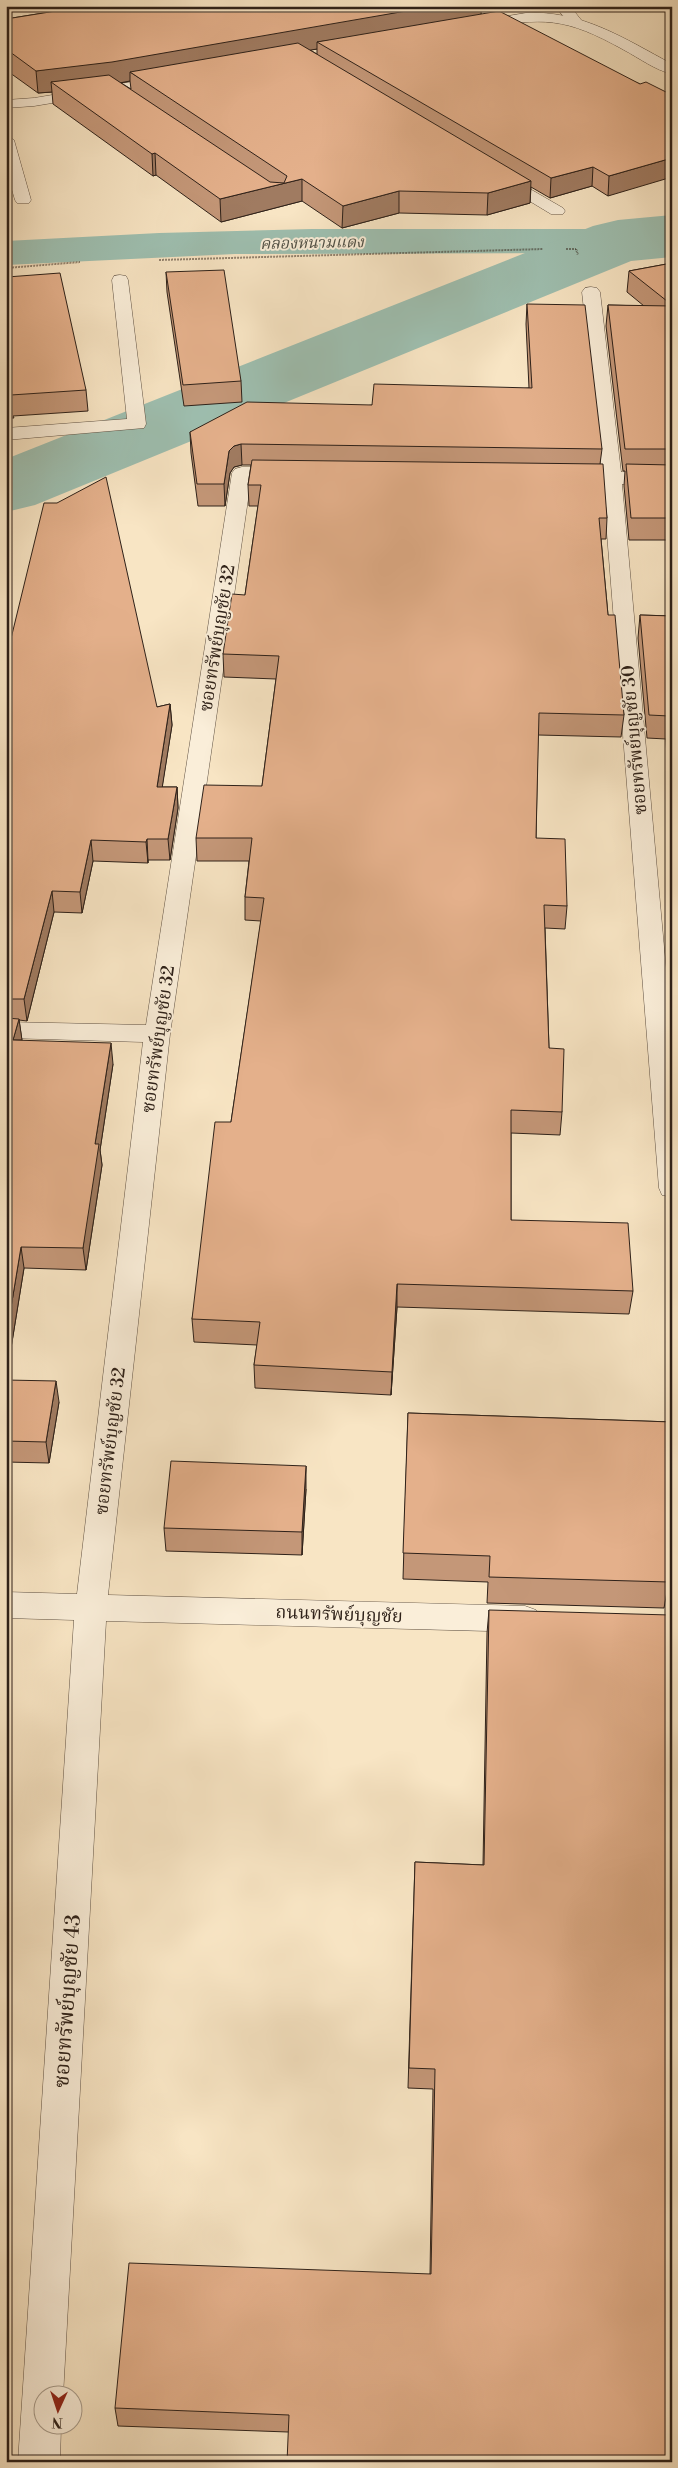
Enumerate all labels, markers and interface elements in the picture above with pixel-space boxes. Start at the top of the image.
water label: คลองหนามแดง [260,232,365,254]
street label: ซอยทรัพย์บุญชัย 32 [195,563,240,713]
street label: ซอยทรัพย์บุญชัย 30 [616,664,653,816]
street label: ซอยทรัพย์บุญชัย 32 [137,964,180,1114]
street label: ซอยทรัพย์บุญชัย 32 [90,1366,131,1516]
street label: ถนนทรัพย์บุญชัย [275,1601,403,1628]
street label: ซอยทรัพย์บุญชัย 43 [48,1913,87,2089]
north arrow [32,2386,82,2436]
text: N [51,2413,63,2431]

